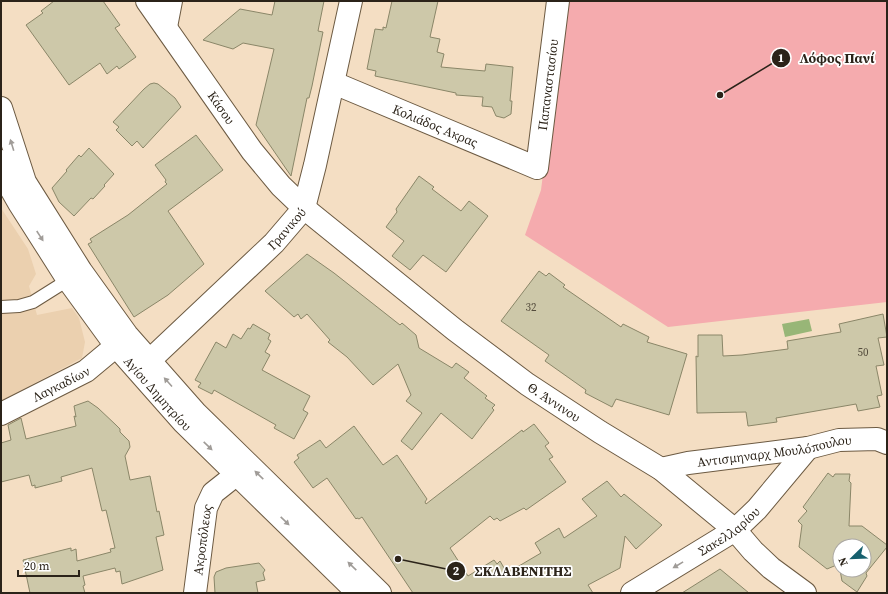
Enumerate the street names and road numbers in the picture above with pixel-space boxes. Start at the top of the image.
street label: Παπαναστασίου [533,38,562,131]
street label: Κάσου [204,88,239,128]
street label: Κολιάδος Ακρας [390,100,481,151]
street label: Γρανικού [264,204,309,253]
street label: Αγίου Δημητρίου [120,353,195,434]
street label: Λαγκαδίων [29,362,93,405]
street label: Θ. Άννινου [524,378,584,426]
street label: Αντισμηναρχ Μουλόπουλου [696,431,852,470]
street label: Ακροπόλεως [189,500,216,576]
street label: Σακελλαρίου [695,503,763,559]

